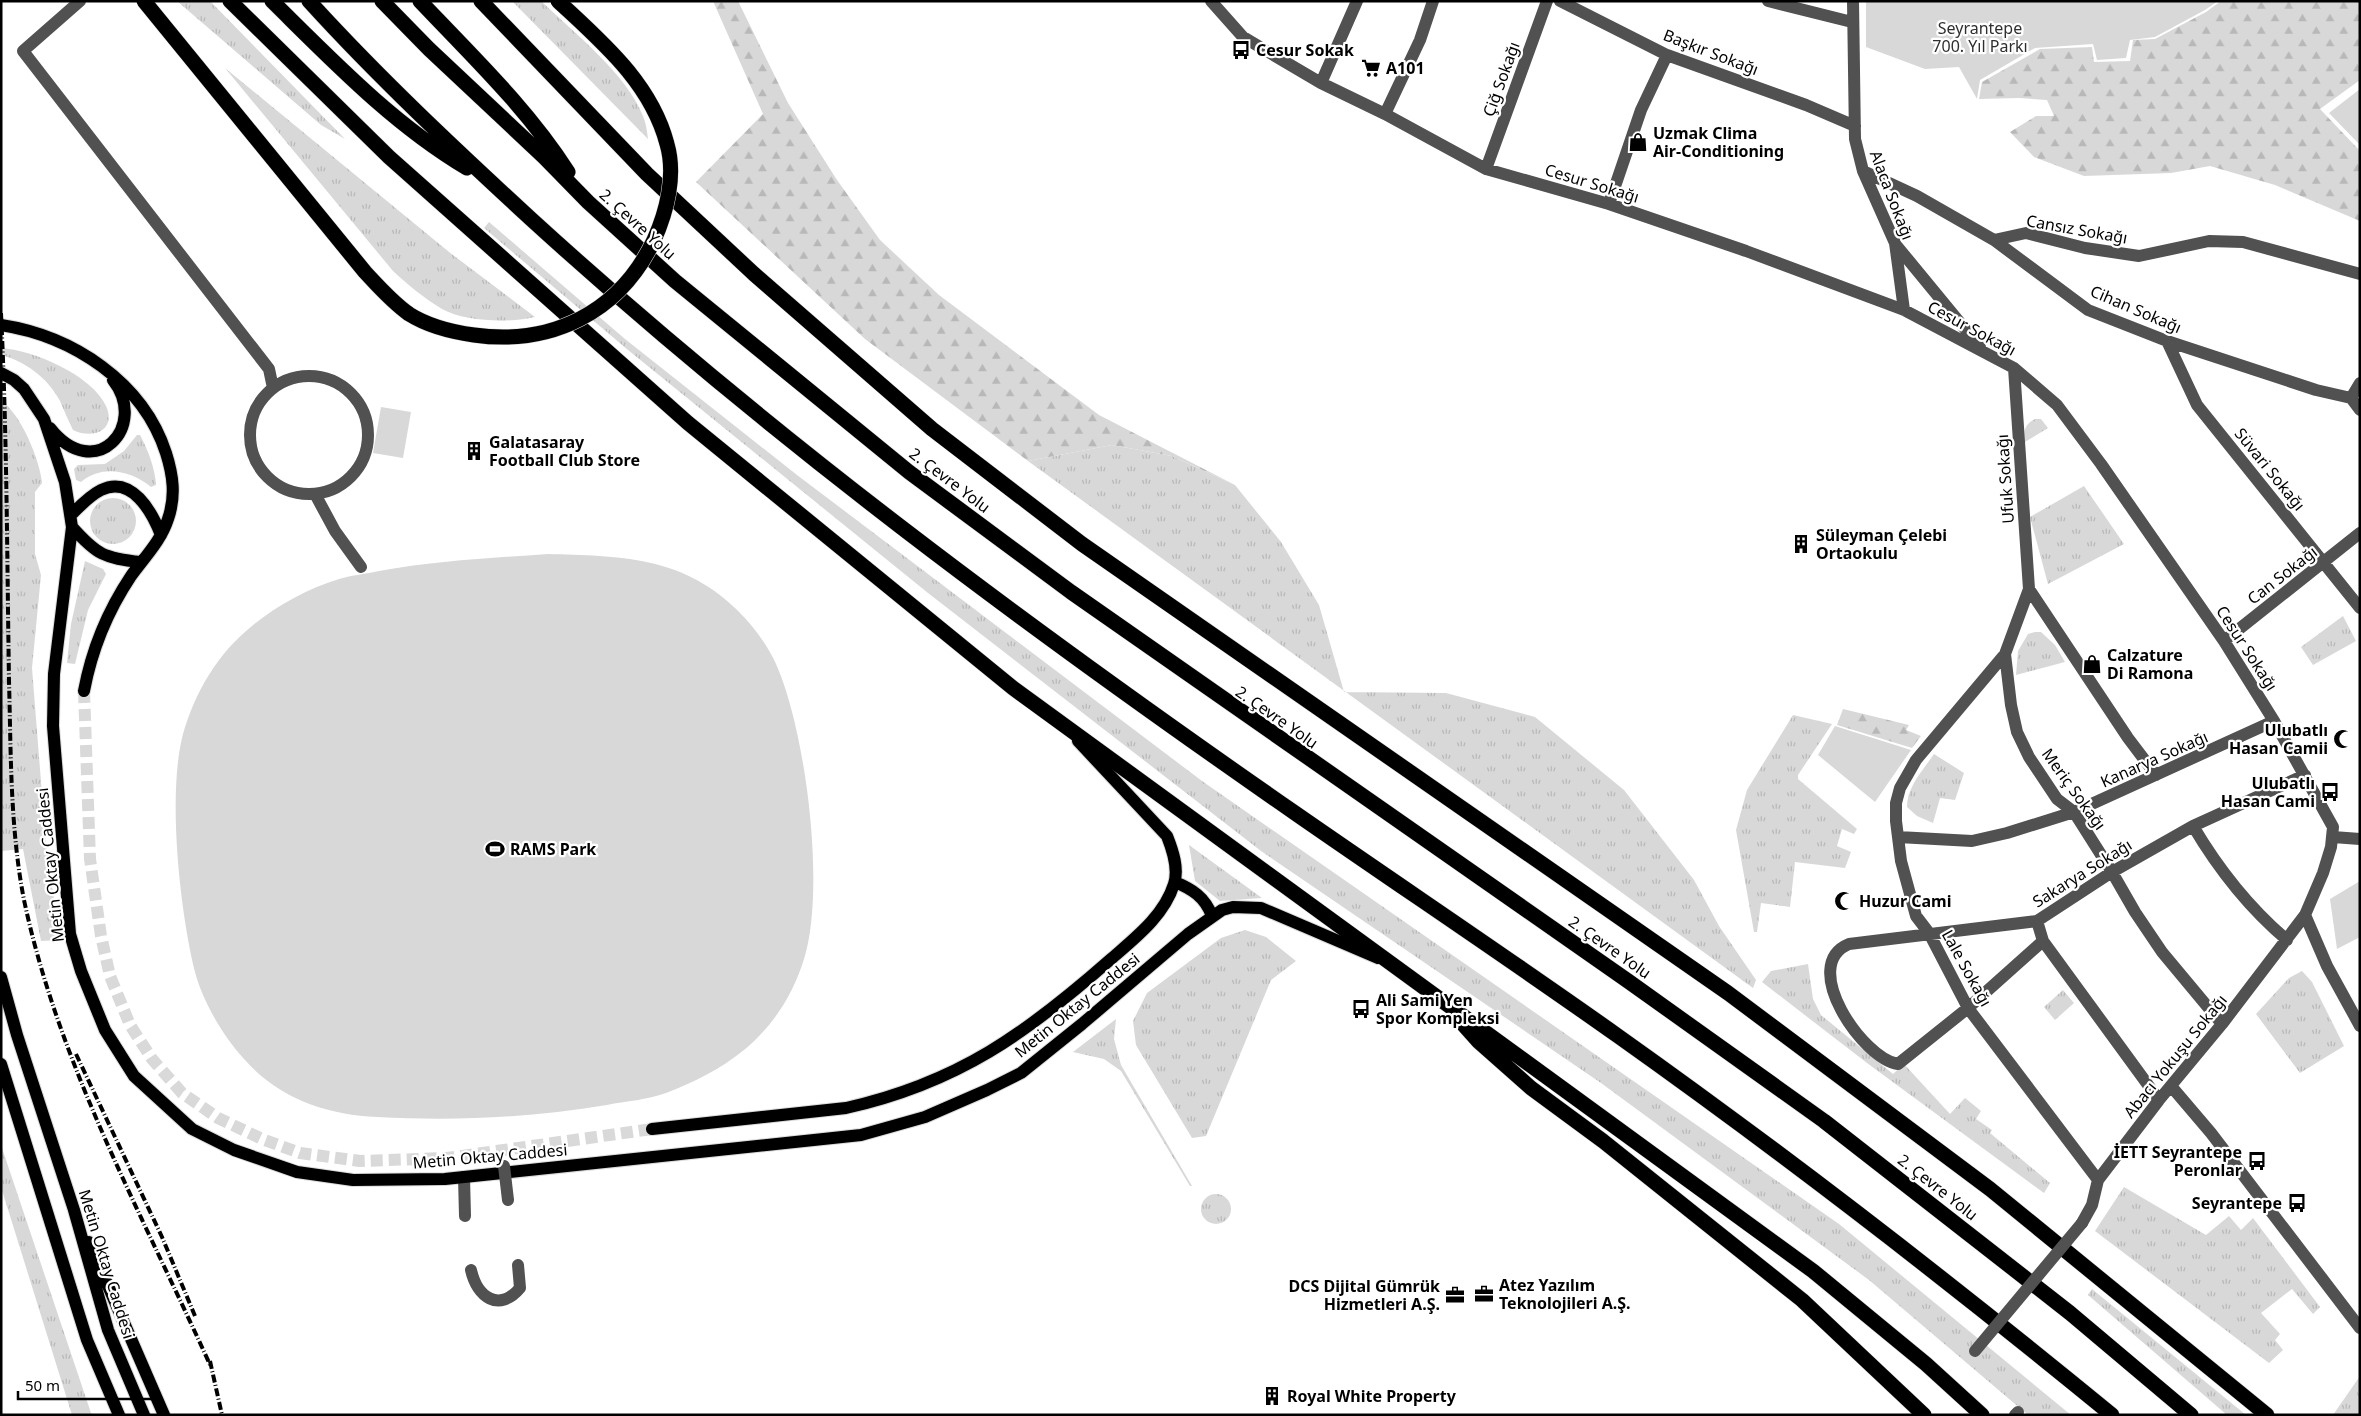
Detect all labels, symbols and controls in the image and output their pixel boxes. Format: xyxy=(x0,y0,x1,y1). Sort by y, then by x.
park label: Seyrantepe 700. Yıl Parkı xyxy=(1932,17,2028,57)
street label: Başkır Sokağı xyxy=(1660,24,1762,80)
street label: Çiğ Sokağı xyxy=(1477,38,1525,120)
bus stop icon: Cesur Sokak xyxy=(1230,39,1252,61)
place label: Cesur Sokak xyxy=(1256,39,1354,61)
supermarket icon: A101 xyxy=(1360,57,1382,79)
place label: A101 xyxy=(1386,57,1425,79)
place label: Uzmak Clima Air-Conditioning xyxy=(1653,122,1784,162)
shop icon: Uzmak Clima Air-Conditioning xyxy=(1627,131,1649,153)
street label: Alaca Sokağı xyxy=(1865,147,1919,243)
street label: Cesur Sokağı xyxy=(1542,158,1642,208)
street label: 2. Çevre Yolu xyxy=(595,184,681,264)
street label: Cansız Sokağı xyxy=(2025,209,2129,249)
street label: Cihan Sokağı xyxy=(2087,280,2185,338)
street label: Cesur Sokağı xyxy=(1924,295,2020,361)
street label: Süvari Sokağı xyxy=(2230,423,2310,515)
place label: Galatasaray Football Club Store xyxy=(489,431,640,471)
street label: Ufuk Sokağı xyxy=(1991,433,2019,525)
building icon: Galatasaray Football Club Store xyxy=(463,440,485,462)
street label: 2. Çevre Yolu xyxy=(905,442,995,518)
place label: Süleyman Çelebi Ortaokulu xyxy=(1816,524,1947,564)
building icon: Süleyman Çelebi Ortaokulu xyxy=(1790,533,1812,555)
street label: Can Sokağı xyxy=(2242,541,2322,609)
street label: Cesur Sokağı xyxy=(2211,601,2283,695)
place label: Calzature Di Ramona xyxy=(2107,644,2193,684)
shop icon: Calzature Di Ramona xyxy=(2081,653,2103,675)
street label: 2. Çevre Yolu xyxy=(1231,680,1323,754)
place label: Ulubatlı Hasan Camii xyxy=(2229,719,2328,759)
street label: Kanarya Sokağı xyxy=(2097,725,2211,793)
mosque icon: Ulubatlı Hasan Camii xyxy=(2332,728,2354,750)
street label: Meriç Sokağı xyxy=(2037,744,2111,834)
place label: Ulubatlı Hasan Cami xyxy=(2221,772,2315,812)
bus stop icon: Ulubatlı Hasan Cami xyxy=(2319,781,2341,803)
street label: Metin Oktay Caddesi xyxy=(31,787,69,943)
street label: Sakarya Sokağı xyxy=(2028,834,2136,912)
sports icon: RAMS Park xyxy=(484,838,506,860)
place label: RAMS Park xyxy=(510,838,596,860)
mosque icon: Huzur Cami xyxy=(1833,890,1855,912)
place label: Huzur Cami xyxy=(1859,890,1951,912)
street label: 2. Çevre Yolu xyxy=(1564,910,1656,984)
street label: Lale Sokağı xyxy=(1937,926,1997,1010)
street label: Metin Oktay Caddesi xyxy=(1010,948,1144,1062)
place label: Ali Sami Yen Spor Kompleksi xyxy=(1376,989,1500,1029)
street label: Abacı Yokuşu Sokağı xyxy=(2118,990,2232,1122)
bus stop icon: Ali Sami Yen Spor Kompleksi xyxy=(1350,998,1372,1020)
street label: Metin Oktay Caddesi xyxy=(412,1138,568,1174)
place label: İETT Seyrantepe Peronlar xyxy=(2114,1141,2242,1181)
street label: 2. Çevre Yolu xyxy=(1893,1149,1983,1225)
bus stop icon: İETT Seyrantepe Peronlar xyxy=(2246,1150,2268,1172)
street label: Metin Oktay Caddesi xyxy=(74,1187,140,1341)
place label: Seyrantepe xyxy=(2192,1192,2282,1214)
bus stop icon: Seyrantepe xyxy=(2286,1192,2308,1214)
place label: Atez Yazılım Teknolojileri A.Ş. xyxy=(1499,1274,1631,1314)
place label: DCS Dijital Gümrük Hizmetleri A.Ş. xyxy=(1288,1275,1440,1315)
office icon: Atez Yazılım Teknolojileri A.Ş. xyxy=(1473,1283,1495,1305)
office icon: DCS Dijital Gümrük Hizmetleri A.Ş. xyxy=(1444,1284,1466,1306)
scale bar xyxy=(18,1368,154,1400)
text: 50 m xyxy=(25,1375,60,1395)
building icon: Royal White Property xyxy=(1261,1385,1283,1407)
place label: Royal White Property xyxy=(1287,1385,1457,1407)

